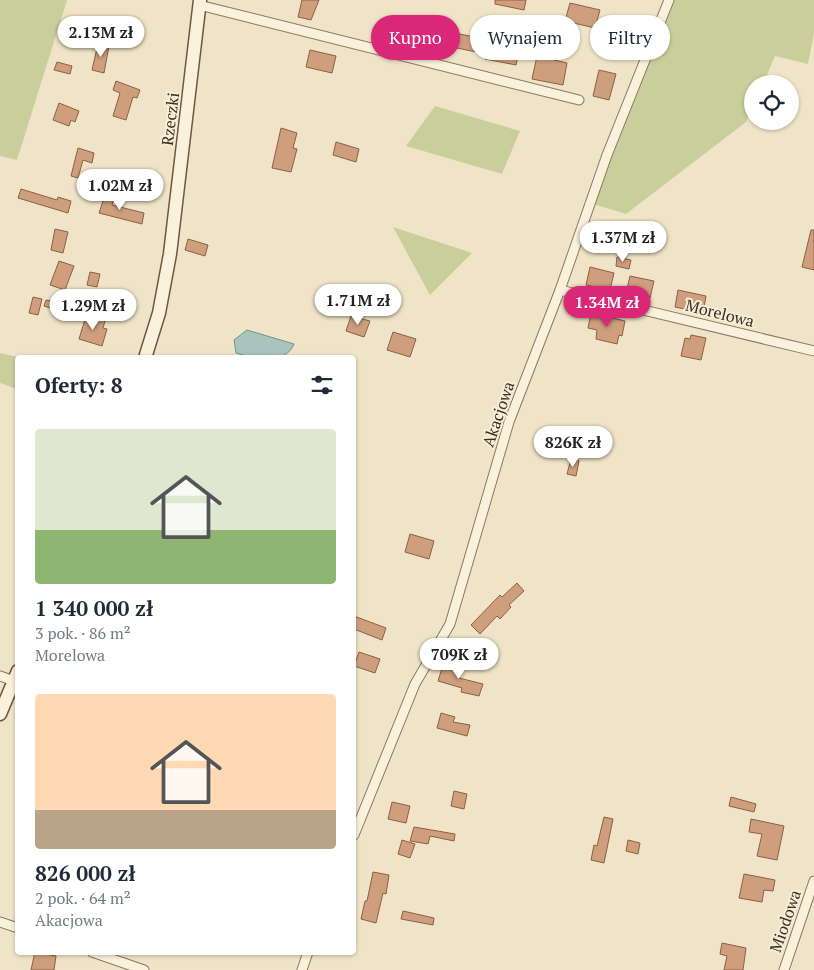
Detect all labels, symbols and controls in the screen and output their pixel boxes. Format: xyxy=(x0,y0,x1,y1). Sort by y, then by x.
pin: 2.13M zł xyxy=(49,15,153,58)
chip: Kupno xyxy=(371,15,460,60)
chip: Wynajem xyxy=(470,15,580,60)
chip: Filtry xyxy=(590,15,670,60)
text: 2.13M zł xyxy=(69,21,133,43)
map controls xyxy=(744,75,799,130)
button: locate xyxy=(744,75,799,130)
street label: Rzeczki xyxy=(156,91,184,147)
pin: 1.02M zł xyxy=(68,168,172,211)
text: 1.02M zł xyxy=(88,174,152,196)
pin: 1.37M zł xyxy=(571,220,675,263)
text: 1.37M zł xyxy=(591,226,655,248)
pin: 1.71M zł xyxy=(306,284,410,326)
pin: 1.34M zł xyxy=(555,286,659,328)
pin: 1.29M zł xyxy=(41,288,145,331)
text: 1.71M zł xyxy=(326,289,390,311)
text: 1.34M zł xyxy=(575,291,639,313)
text: 1.29M zł xyxy=(61,294,125,316)
street label: Morelowa xyxy=(683,294,757,332)
text: Oferty: 8 xyxy=(35,371,123,399)
icon: filters xyxy=(308,371,336,399)
street label: Akacjowa xyxy=(477,378,519,450)
pin: 826K zł xyxy=(527,426,619,468)
text: 826K zł xyxy=(545,431,601,453)
icon: home xyxy=(141,462,231,552)
text: 1 340 000 zł xyxy=(35,594,153,622)
text: 3 pok. · 86 m² xyxy=(35,622,131,644)
pin: 709K zł xyxy=(413,638,505,680)
text: 709K zł xyxy=(431,643,487,665)
text: Morelowa xyxy=(35,644,105,666)
icon: home xyxy=(141,727,231,817)
text: 826 000 zł xyxy=(35,859,136,887)
text: 2 pok. · 64 m² xyxy=(35,887,131,909)
street label: Miodowa xyxy=(764,887,806,955)
text: Akacjowa xyxy=(35,909,103,931)

